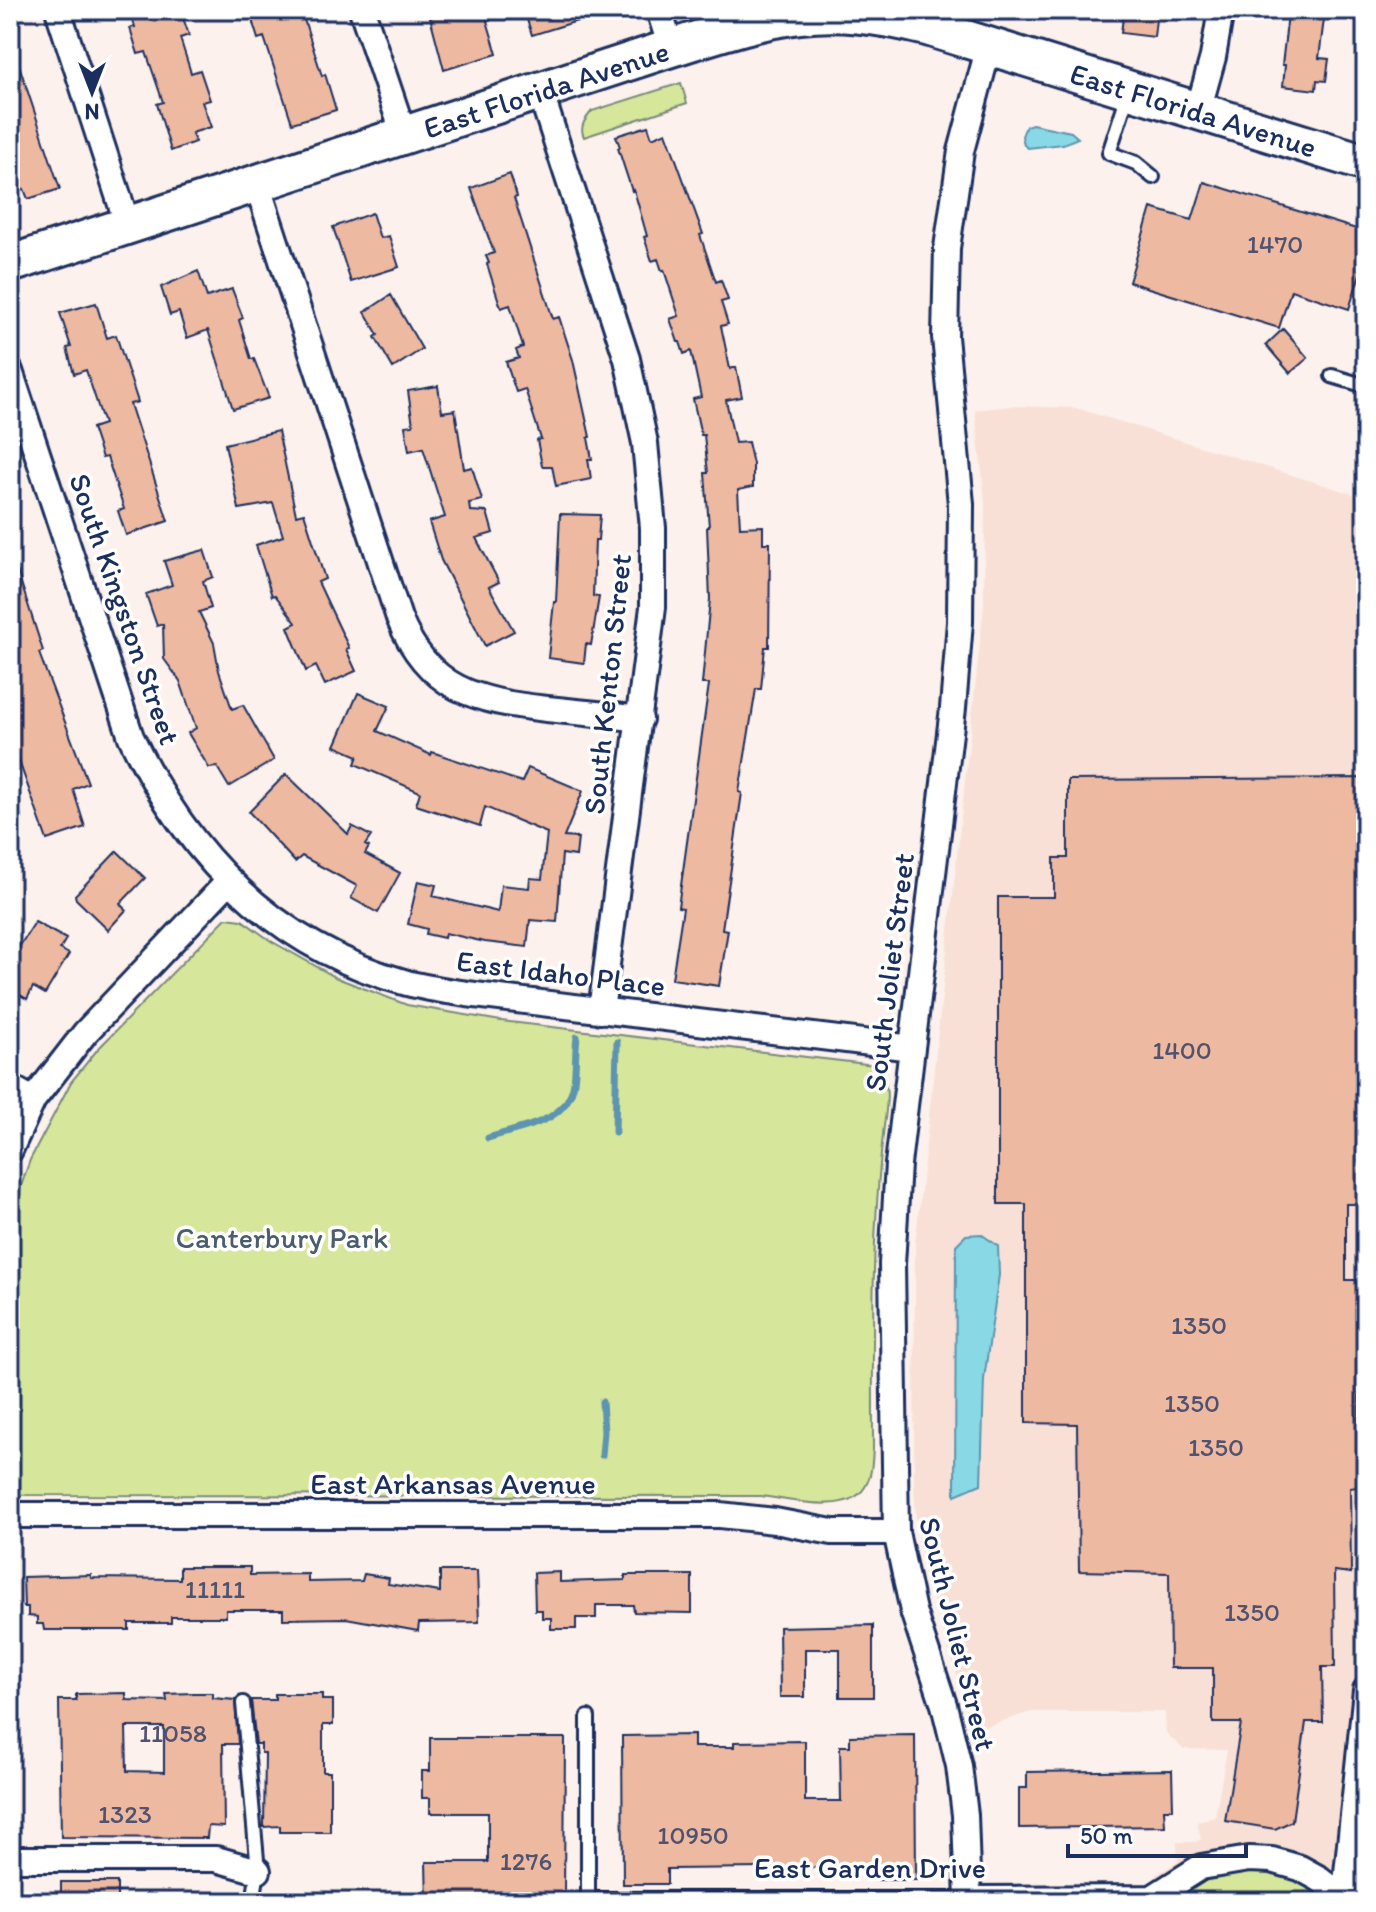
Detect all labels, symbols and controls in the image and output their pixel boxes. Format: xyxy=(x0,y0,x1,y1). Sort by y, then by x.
street label: East Florida Avenue xyxy=(419,31,674,146)
north arrow xyxy=(52,52,132,132)
street label: East Florida Avenue xyxy=(1066,54,1321,165)
text: N xyxy=(85,98,99,125)
house number: 1470 xyxy=(1247,228,1303,260)
street label: South Kingston Street xyxy=(61,469,189,749)
street label: South Kenton Street xyxy=(575,552,639,816)
street label: South Joliet Street xyxy=(856,851,922,1093)
street label: East Idaho Place xyxy=(454,942,668,1004)
house number: 1400 xyxy=(1152,1034,1212,1066)
park label: Canterbury Park xyxy=(176,1219,388,1256)
house number: 1350 xyxy=(1171,1309,1227,1341)
house number: 1350 xyxy=(1164,1387,1220,1419)
house number: 1350 xyxy=(1188,1431,1244,1463)
street label: East Arkansas Avenue xyxy=(310,1465,596,1502)
street label: South Joliet Street xyxy=(911,1513,1005,1755)
house number: 11111 xyxy=(185,1573,245,1605)
house number: 1350 xyxy=(1224,1596,1280,1628)
house number: 11058 xyxy=(139,1717,207,1749)
house number: 1323 xyxy=(98,1798,152,1830)
scale bar xyxy=(1068,1808,1246,1858)
house number: 10950 xyxy=(657,1819,729,1851)
text: 50 m xyxy=(1080,1821,1133,1850)
house number: 1276 xyxy=(500,1845,552,1877)
street label: East Garden Drive xyxy=(754,1849,986,1886)

